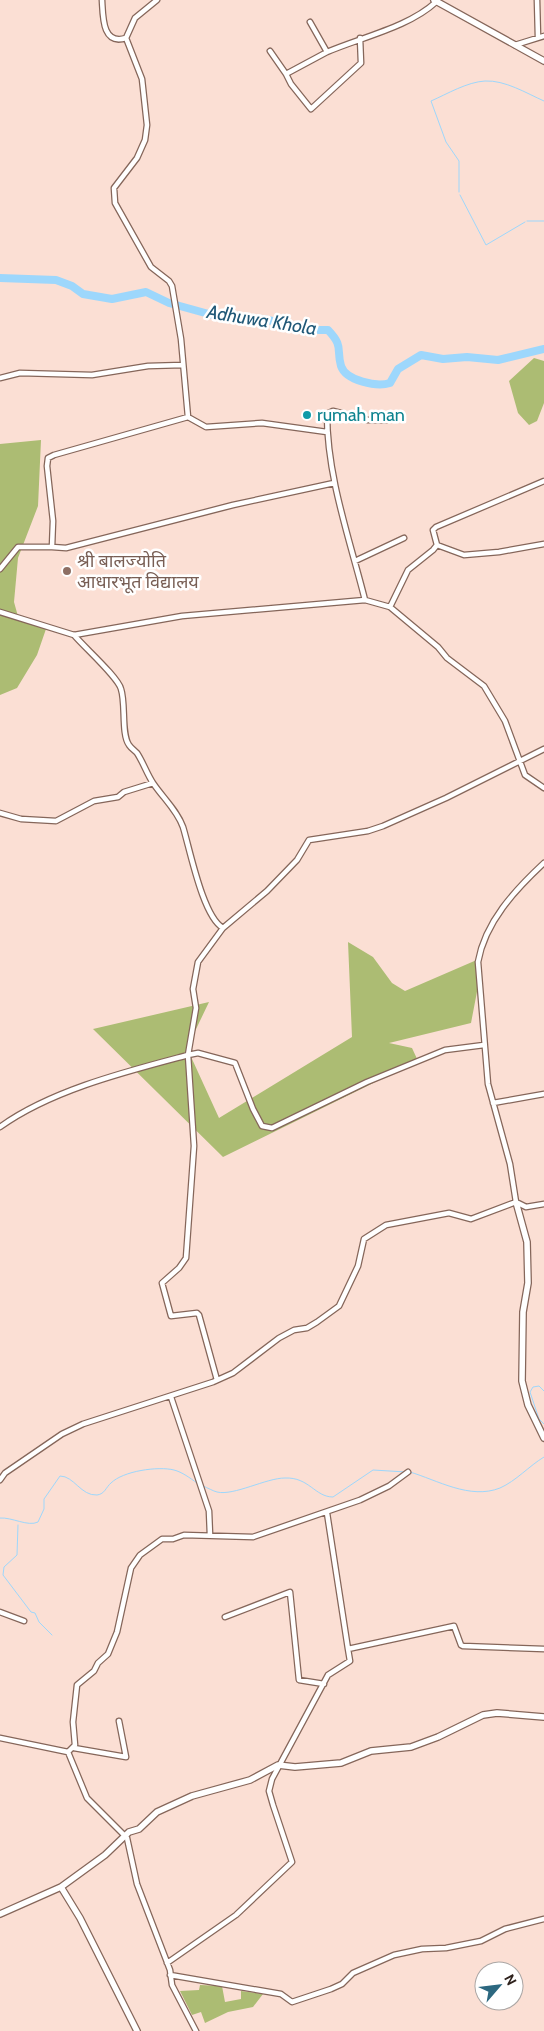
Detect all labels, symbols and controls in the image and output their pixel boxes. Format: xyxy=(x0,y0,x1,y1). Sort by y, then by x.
water label: Adhuwa Khola xyxy=(205,300,318,340)
place label: rumah man xyxy=(317,404,405,426)
marker: rumah man xyxy=(301,409,313,421)
place label: श्री बालज्योति आधारभूत विद्यालय xyxy=(77,550,199,594)
marker: श्री बालज्योति आधारभूत विद्यालय xyxy=(61,565,73,577)
north arrow xyxy=(474,1961,524,2011)
text: N xyxy=(500,1971,521,1988)

